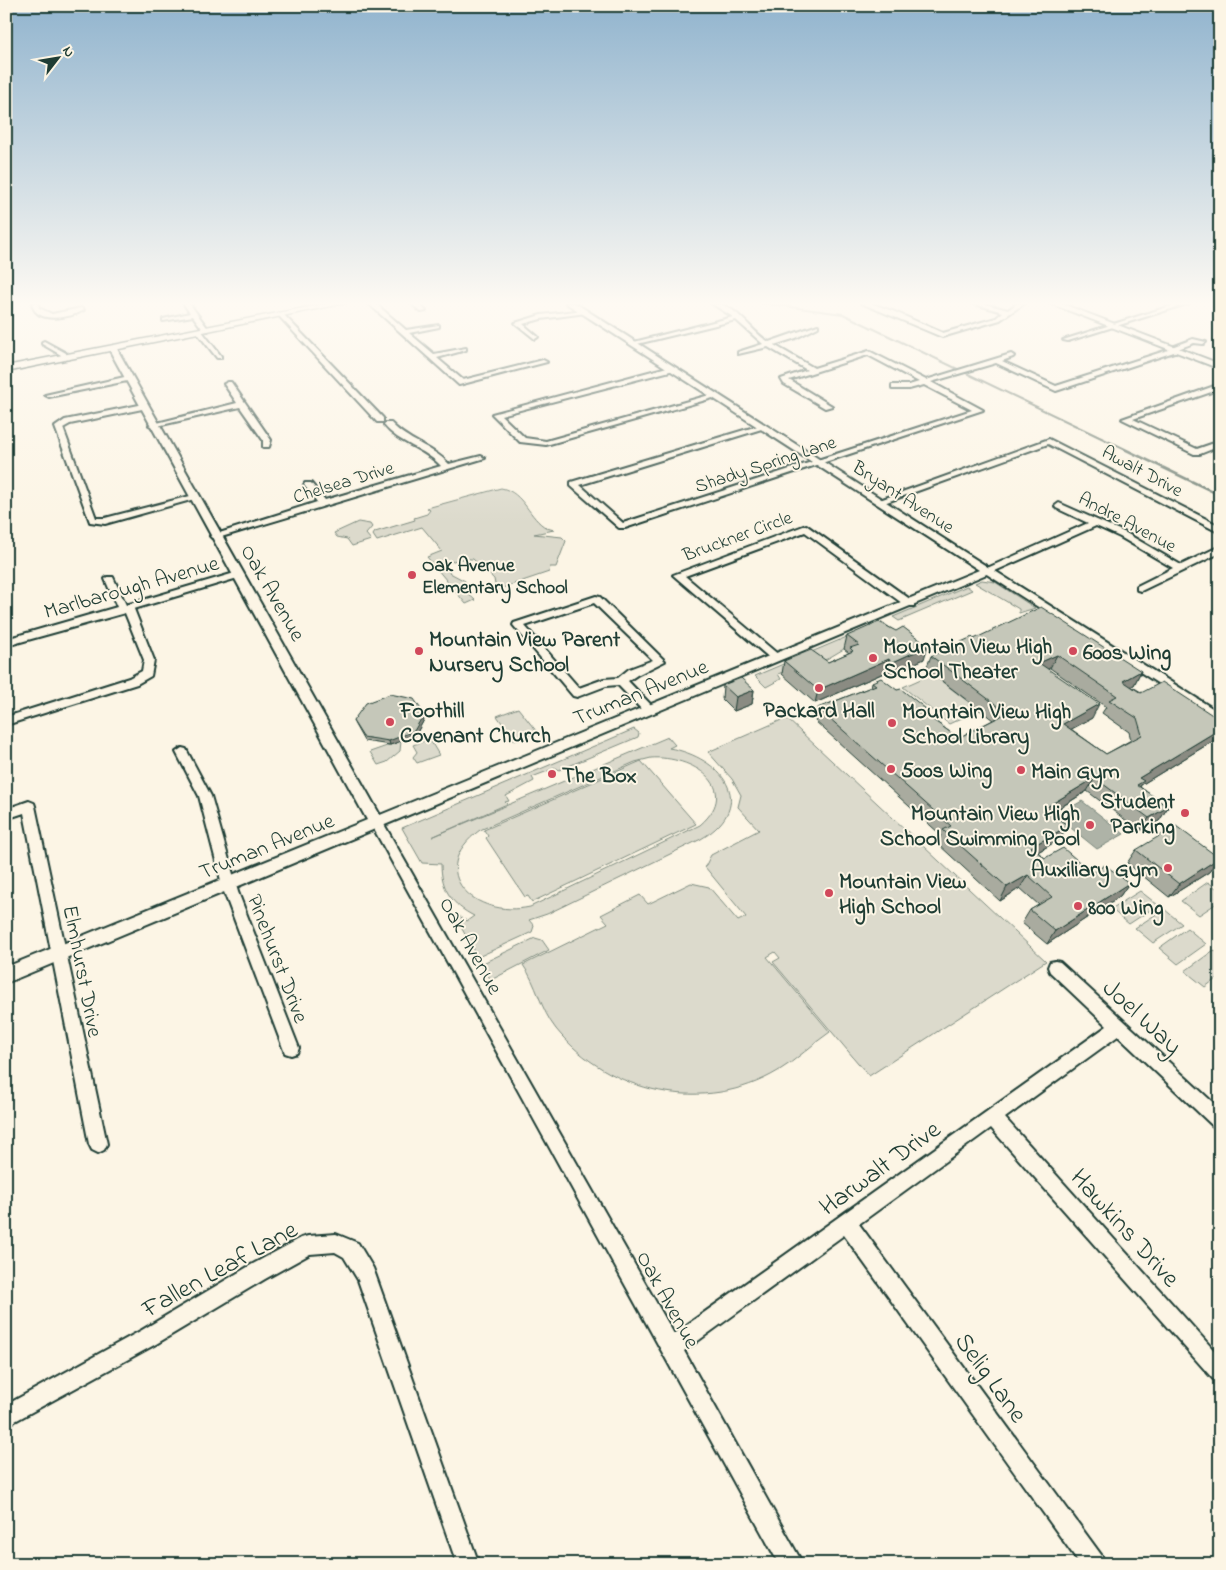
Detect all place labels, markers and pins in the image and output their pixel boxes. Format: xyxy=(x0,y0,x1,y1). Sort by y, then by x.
place label: Oak Avenue Elementary School xyxy=(422,553,568,604)
marker: Oak Avenue Elementary School xyxy=(406,569,418,581)
place label: Mountain View Parent Nursery School xyxy=(429,625,621,683)
place label: Mountain View High School Theater xyxy=(883,632,1052,689)
place label: 600s Wing xyxy=(1083,638,1171,671)
marker: Mountain View Parent Nursery School xyxy=(413,645,425,657)
marker: 600s Wing xyxy=(1067,645,1079,657)
marker: Mountain View High School Theater xyxy=(867,652,879,664)
marker: Packard Hall xyxy=(813,682,825,694)
place label: Foothill Covenant Church xyxy=(399,696,551,753)
place label: Packard Hall xyxy=(763,696,875,728)
place label: Mountain View High School Library xyxy=(902,697,1071,755)
marker: Foothill Covenant Church xyxy=(384,716,396,728)
marker: Mountain View High School Library xyxy=(886,717,898,729)
place label: 500s Wing xyxy=(901,756,992,789)
place label: Main Gym xyxy=(1031,757,1120,790)
place label: The Box xyxy=(562,761,637,793)
marker: 500s Wing xyxy=(885,763,897,775)
marker: Main Gym xyxy=(1015,764,1027,776)
marker: The Box xyxy=(546,768,558,780)
place label: Student Parking xyxy=(1101,787,1176,845)
place label: Mountain View High School Swimming Pool xyxy=(880,799,1080,857)
marker: Student Parking xyxy=(1179,807,1191,819)
marker: Mountain View High School Swimming Pool xyxy=(1084,819,1096,831)
place label: Auxiliary Gym xyxy=(1031,855,1158,888)
marker: Auxiliary Gym xyxy=(1162,862,1174,874)
place label: Mountain View High School xyxy=(839,867,966,925)
marker: Mountain View High School xyxy=(823,887,835,899)
place label: 800 Wing xyxy=(1087,893,1164,926)
marker: 800 Wing xyxy=(1072,900,1084,912)

